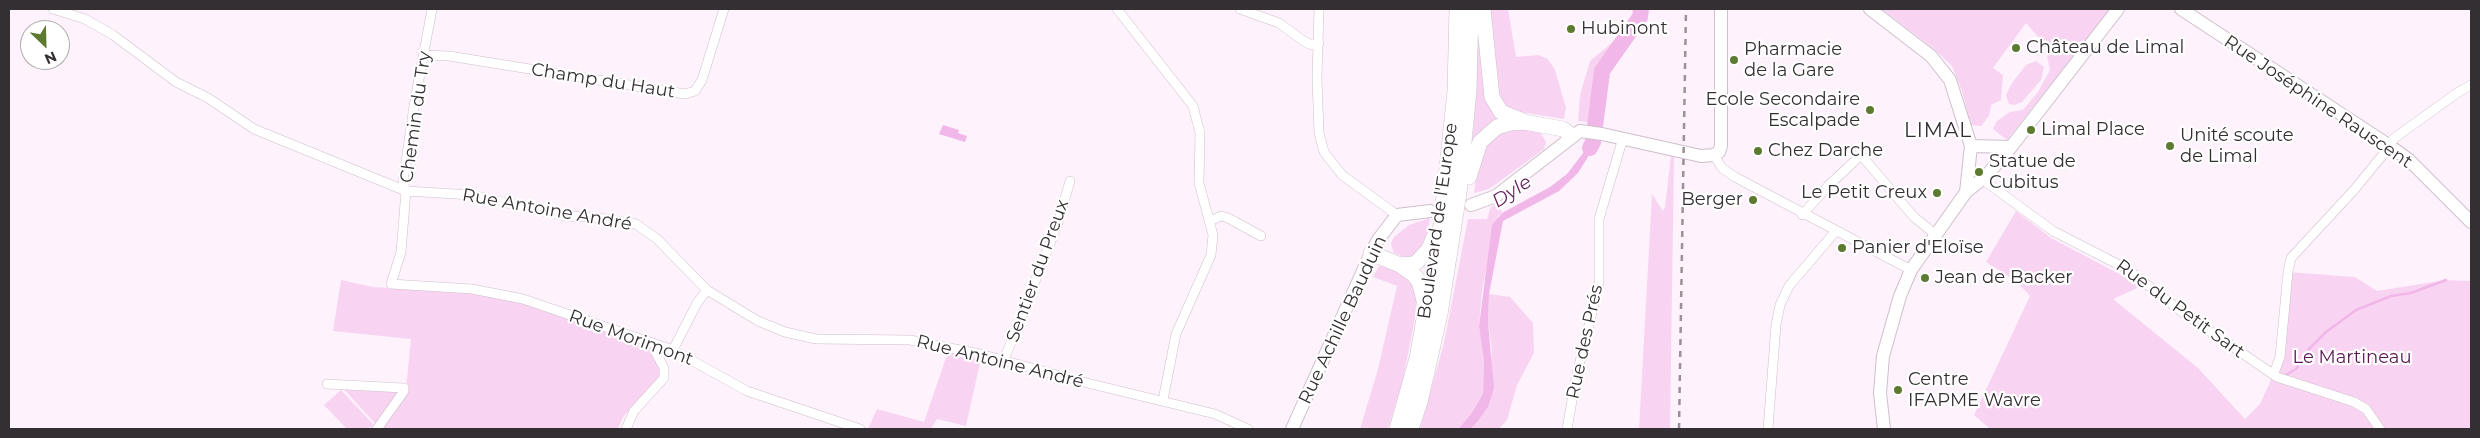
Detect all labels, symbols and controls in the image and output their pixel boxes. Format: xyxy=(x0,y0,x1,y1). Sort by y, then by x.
place label: Hubinont xyxy=(1581,18,1668,40)
north arrow xyxy=(20,20,70,70)
marker: Hubinont xyxy=(1565,23,1577,35)
street label: Rue Joséphine Rauscent xyxy=(2220,31,2416,173)
place label: Château de Limal xyxy=(2026,37,2184,59)
place label: Pharmacie de la Gare xyxy=(1744,39,1842,82)
marker: Château de Limal xyxy=(2010,42,2022,54)
text: N xyxy=(42,47,60,68)
street label: Chemin du Try xyxy=(396,50,436,184)
marker: Pharmacie de la Gare xyxy=(1728,54,1740,66)
street label: Champ du Haut xyxy=(530,59,676,103)
place label: Ecole Secondaire Escalpade xyxy=(1706,89,1860,132)
marker: Ecole Secondaire Escalpade xyxy=(1864,104,1876,116)
district label: LIMAL xyxy=(1903,119,1973,143)
place label: Limal Place xyxy=(2041,119,2145,141)
street label: Boulevard de l'Europe xyxy=(1414,121,1462,321)
marker: Limal Place xyxy=(2025,124,2037,136)
place label: Unité scoute de Limal xyxy=(2180,125,2294,168)
place label: Chez Darche xyxy=(1768,140,1883,162)
marker: Unité scoute de Limal xyxy=(2164,140,2176,152)
marker: Chez Darche xyxy=(1752,145,1764,157)
place label: Statue de Cubitus xyxy=(1989,151,2076,193)
marker: Statue de Cubitus xyxy=(1973,166,1985,178)
water label: Dyle xyxy=(1488,171,1536,213)
place label: Le Petit Creux xyxy=(1801,182,1927,204)
street label: Rue Antoine André xyxy=(461,184,633,236)
marker: Le Petit Creux xyxy=(1931,187,1943,199)
place label: Berger xyxy=(1681,189,1743,211)
marker: Berger xyxy=(1747,194,1759,206)
street label: Sentier du Preux xyxy=(1002,197,1074,345)
street label: Rue Achille Bauduin xyxy=(1294,232,1392,408)
place label: Panier d'Eloïse xyxy=(1852,237,1984,259)
marker: Panier d'Eloïse xyxy=(1836,242,1848,254)
street label: Rue du Petit Sart xyxy=(2111,255,2249,363)
place label: Jean de Backer xyxy=(1935,267,2073,289)
marker: Jean de Backer xyxy=(1919,272,1931,284)
street label: Rue des Prés xyxy=(1562,283,1608,401)
street label: Rue Morimont xyxy=(566,305,696,371)
street label: Rue Antoine André xyxy=(914,331,1086,393)
park label: Le Martineau xyxy=(2293,347,2411,369)
place label: Centre IFAPME Wavre xyxy=(1908,369,2041,412)
marker: Centre IFAPME Wavre xyxy=(1892,384,1904,396)

